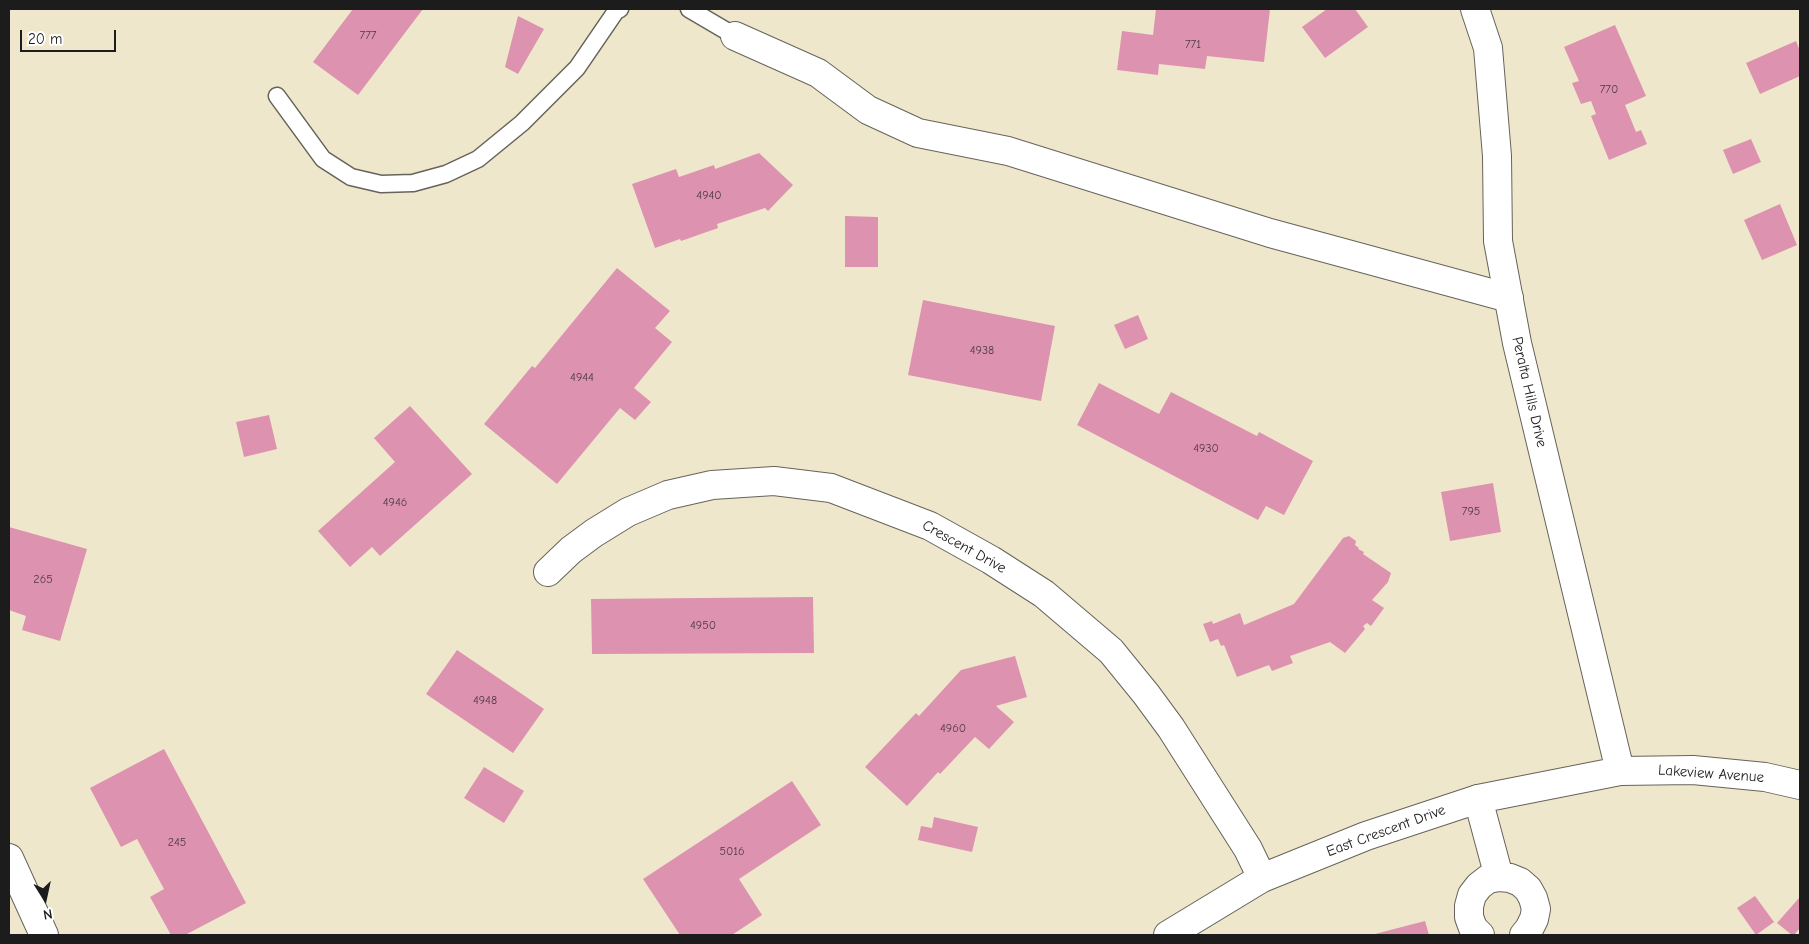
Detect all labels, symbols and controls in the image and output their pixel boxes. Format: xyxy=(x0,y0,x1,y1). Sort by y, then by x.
scale bar xyxy=(22,20,119,52)
house number: 777 xyxy=(359,29,377,43)
text: 20 m xyxy=(28,30,62,48)
house number: 771 xyxy=(1185,38,1201,52)
house number: 770 xyxy=(1600,83,1618,97)
house number: 4940 xyxy=(696,189,722,203)
street label: Peralta Hills Drive xyxy=(1508,335,1550,449)
house number: 4938 xyxy=(970,344,994,358)
house number: 4944 xyxy=(570,371,594,385)
house number: 4930 xyxy=(1193,442,1219,456)
house number: 4946 xyxy=(383,496,407,510)
house number: 795 xyxy=(1462,505,1480,519)
street label: Crescent Drive xyxy=(919,517,1009,577)
house number: 265 xyxy=(33,573,53,587)
house number: 4950 xyxy=(690,619,716,633)
house number: 4948 xyxy=(473,694,497,708)
house number: 4960 xyxy=(940,722,966,736)
street label: Lakeview Avenue xyxy=(1657,761,1765,787)
street label: East Crescent Drive xyxy=(1324,801,1448,861)
house number: 245 xyxy=(168,836,186,850)
house number: 5016 xyxy=(719,845,745,859)
north arrow xyxy=(20,874,70,924)
text: N xyxy=(42,905,54,923)

